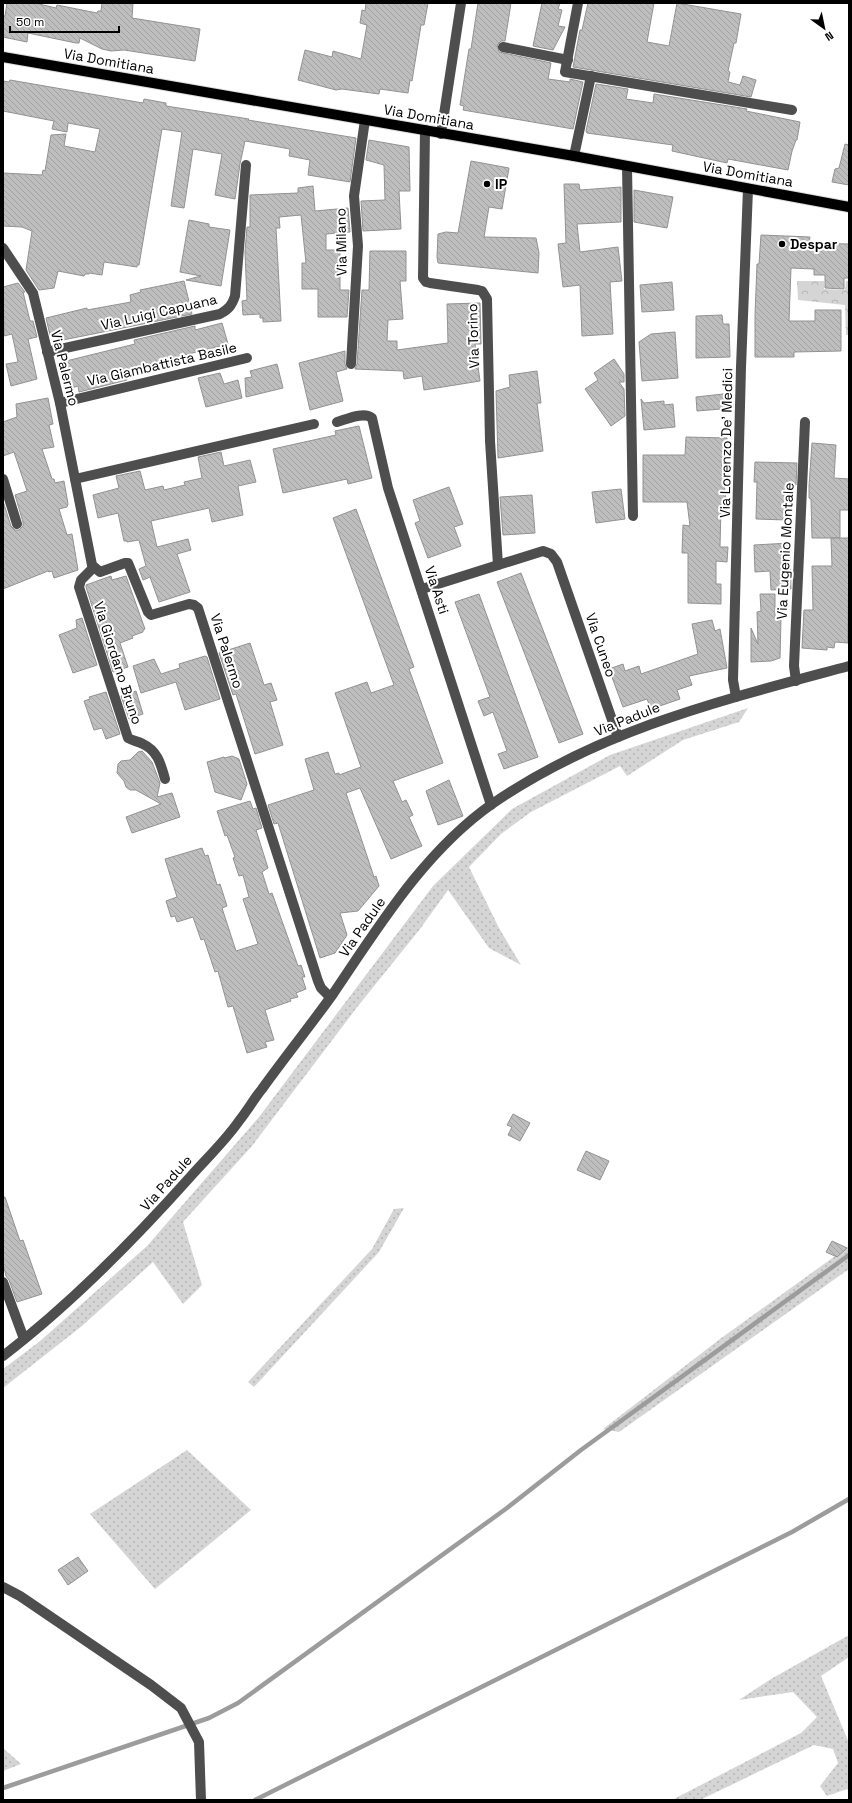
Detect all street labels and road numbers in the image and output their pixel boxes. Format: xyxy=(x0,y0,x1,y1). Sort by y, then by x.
street label: Via Domitiana xyxy=(62,44,156,78)
street label: Via Domitiana xyxy=(382,100,476,134)
street label: Via Domitiana xyxy=(701,157,795,191)
street label: Via Milano xyxy=(331,208,351,276)
street label: Via Luigi Capuana xyxy=(99,290,219,334)
street label: Via Torino xyxy=(463,303,483,369)
street label: Via Palermo xyxy=(47,328,83,408)
street label: Via Giambattista Basile xyxy=(85,338,239,390)
street label: Via Lorenzo De' Medici xyxy=(716,368,736,518)
street label: Via Eugenio Montale xyxy=(772,482,798,620)
street label: Via Asti xyxy=(421,564,453,616)
street label: Via Giordano Bruno xyxy=(90,599,146,727)
street label: Via Cuneo xyxy=(582,610,620,680)
street label: Via Palermo xyxy=(206,611,248,691)
street label: Via Padule xyxy=(592,698,662,740)
street label: Via Padule xyxy=(335,894,389,960)
street label: Via Padule xyxy=(136,1151,196,1215)

